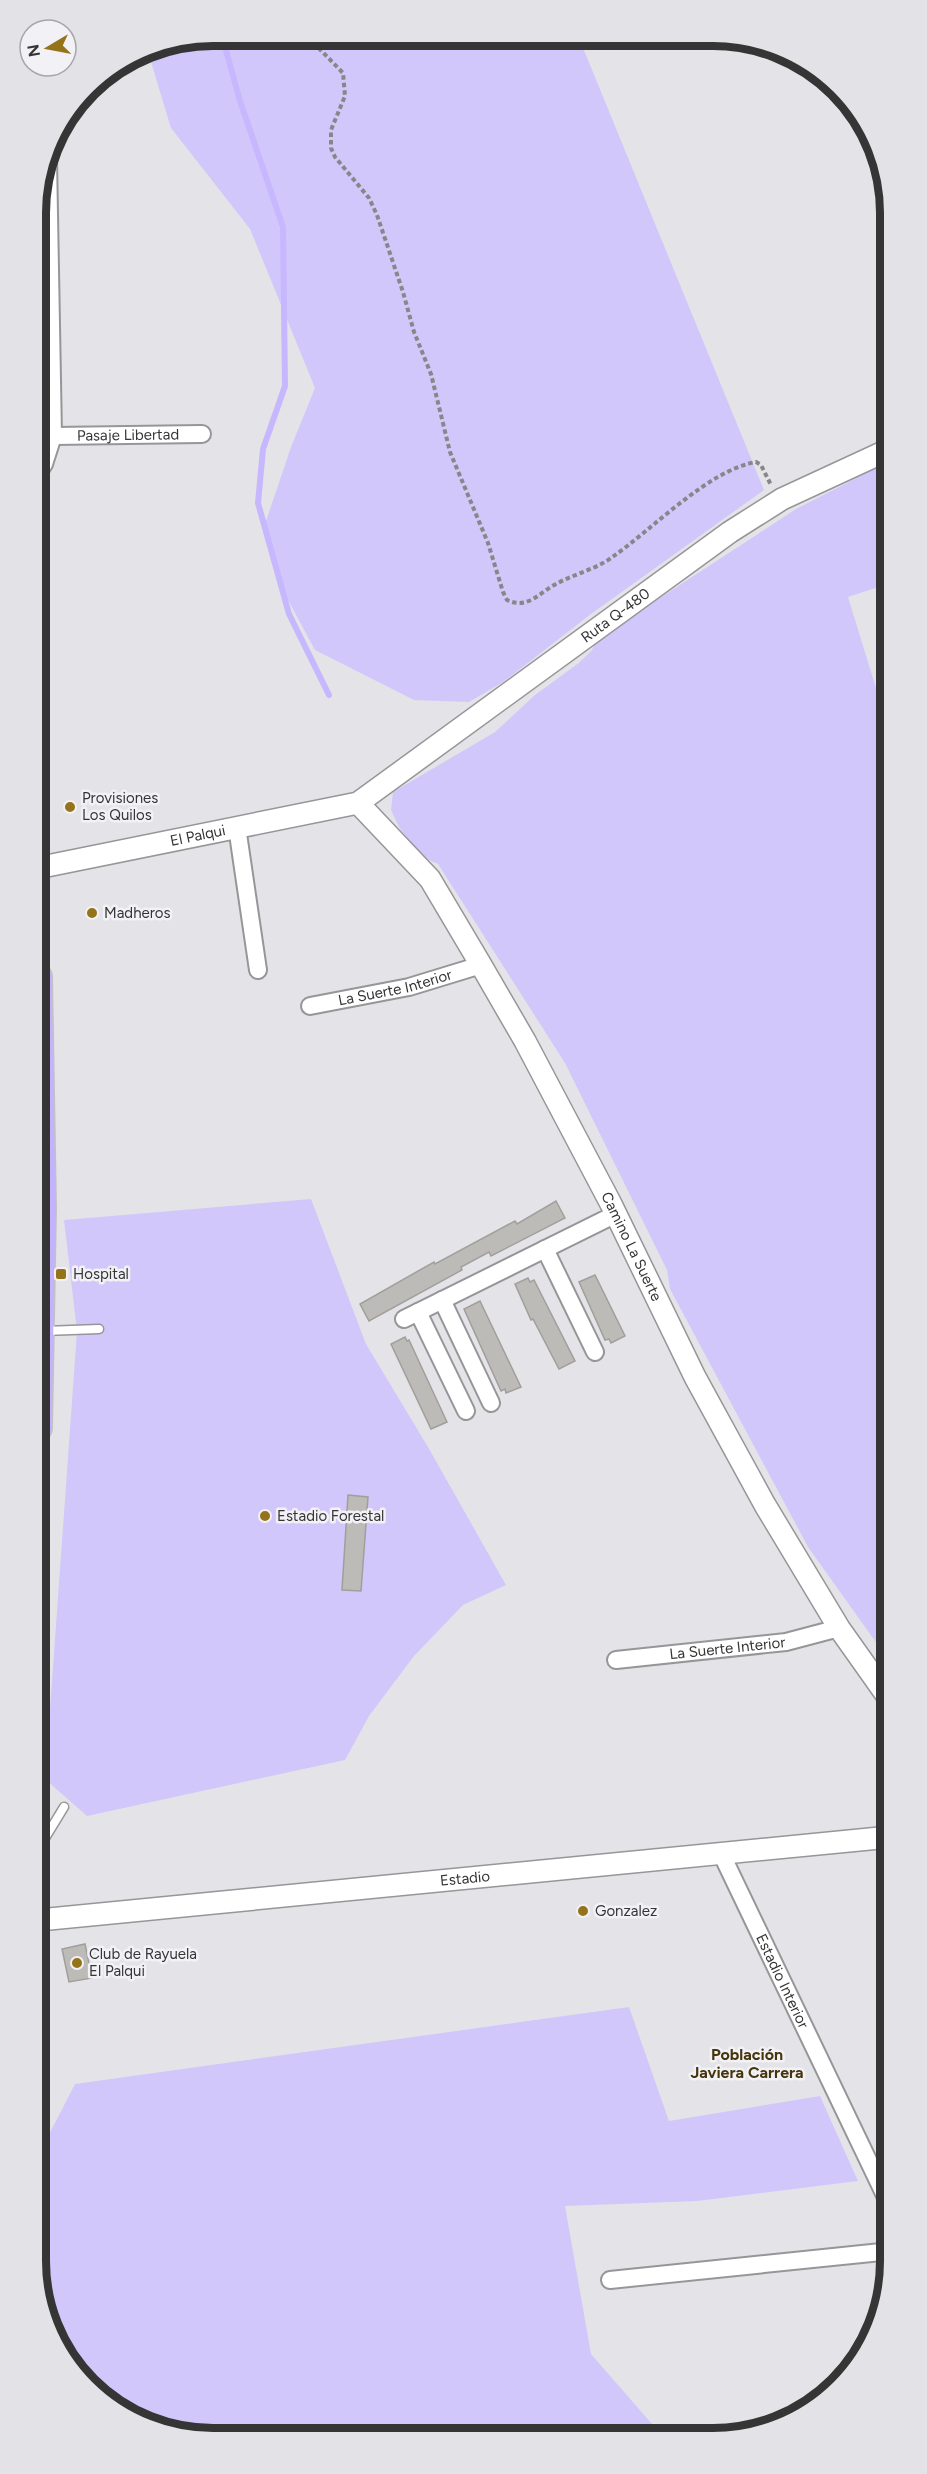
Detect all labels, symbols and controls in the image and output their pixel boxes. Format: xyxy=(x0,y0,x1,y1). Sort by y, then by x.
north arrow xyxy=(18,18,78,78)
text: N xyxy=(23,43,44,58)
street label: Pasaje Libertad xyxy=(77,425,179,445)
street label: Ruta Q-480 xyxy=(577,584,653,647)
place label: Provisiones Los Quilos xyxy=(82,789,158,824)
marker: Provisiones Los Quilos xyxy=(63,800,77,814)
street label: El Palqui xyxy=(169,821,227,850)
place label: Madheros xyxy=(104,904,170,922)
marker: Madheros xyxy=(85,906,99,920)
street label: La Suerte Interior xyxy=(337,965,454,1009)
street label: Camino La Suerte xyxy=(597,1189,666,1304)
place label: Hospital xyxy=(73,1265,129,1283)
marker: Hospital xyxy=(54,1267,68,1281)
place label: Estadio Forestal xyxy=(277,1507,384,1525)
marker: Estadio Forestal xyxy=(258,1509,272,1523)
street label: La Suerte Interior xyxy=(669,1633,786,1663)
street label: Estadio xyxy=(439,1867,491,1890)
place label: Gonzalez xyxy=(595,1902,657,1920)
marker: Gonzalez xyxy=(576,1904,590,1918)
street label: Estadio Interior xyxy=(752,1931,813,2031)
place label: Club de Rayuela El Palqui xyxy=(89,1945,197,1980)
marker: Club de Rayuela El Palqui xyxy=(70,1956,84,1970)
district label: Población Javiera Carrera xyxy=(690,2045,804,2082)

